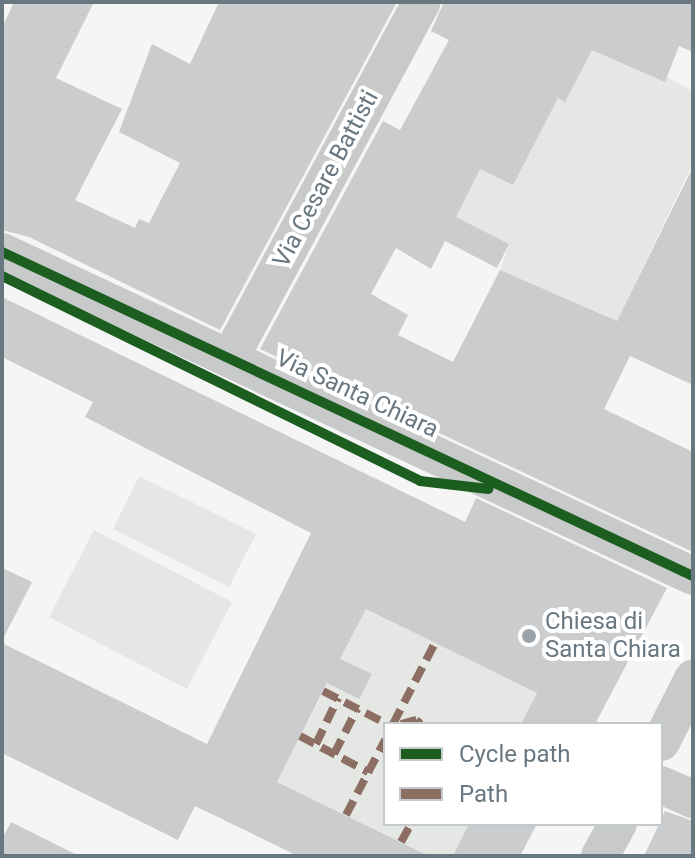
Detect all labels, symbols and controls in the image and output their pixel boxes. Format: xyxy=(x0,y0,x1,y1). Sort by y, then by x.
street label: Via Cesare Battisti xyxy=(267,86,385,272)
street label: Via Santa Chiara xyxy=(271,344,443,444)
place label: Chiesa di Santa Chiara xyxy=(545,608,681,664)
marker: Chiesa di Santa Chiara xyxy=(520,627,538,645)
legend xyxy=(383,722,663,826)
text: Cycle path xyxy=(459,740,571,768)
text: Path xyxy=(459,780,508,808)

